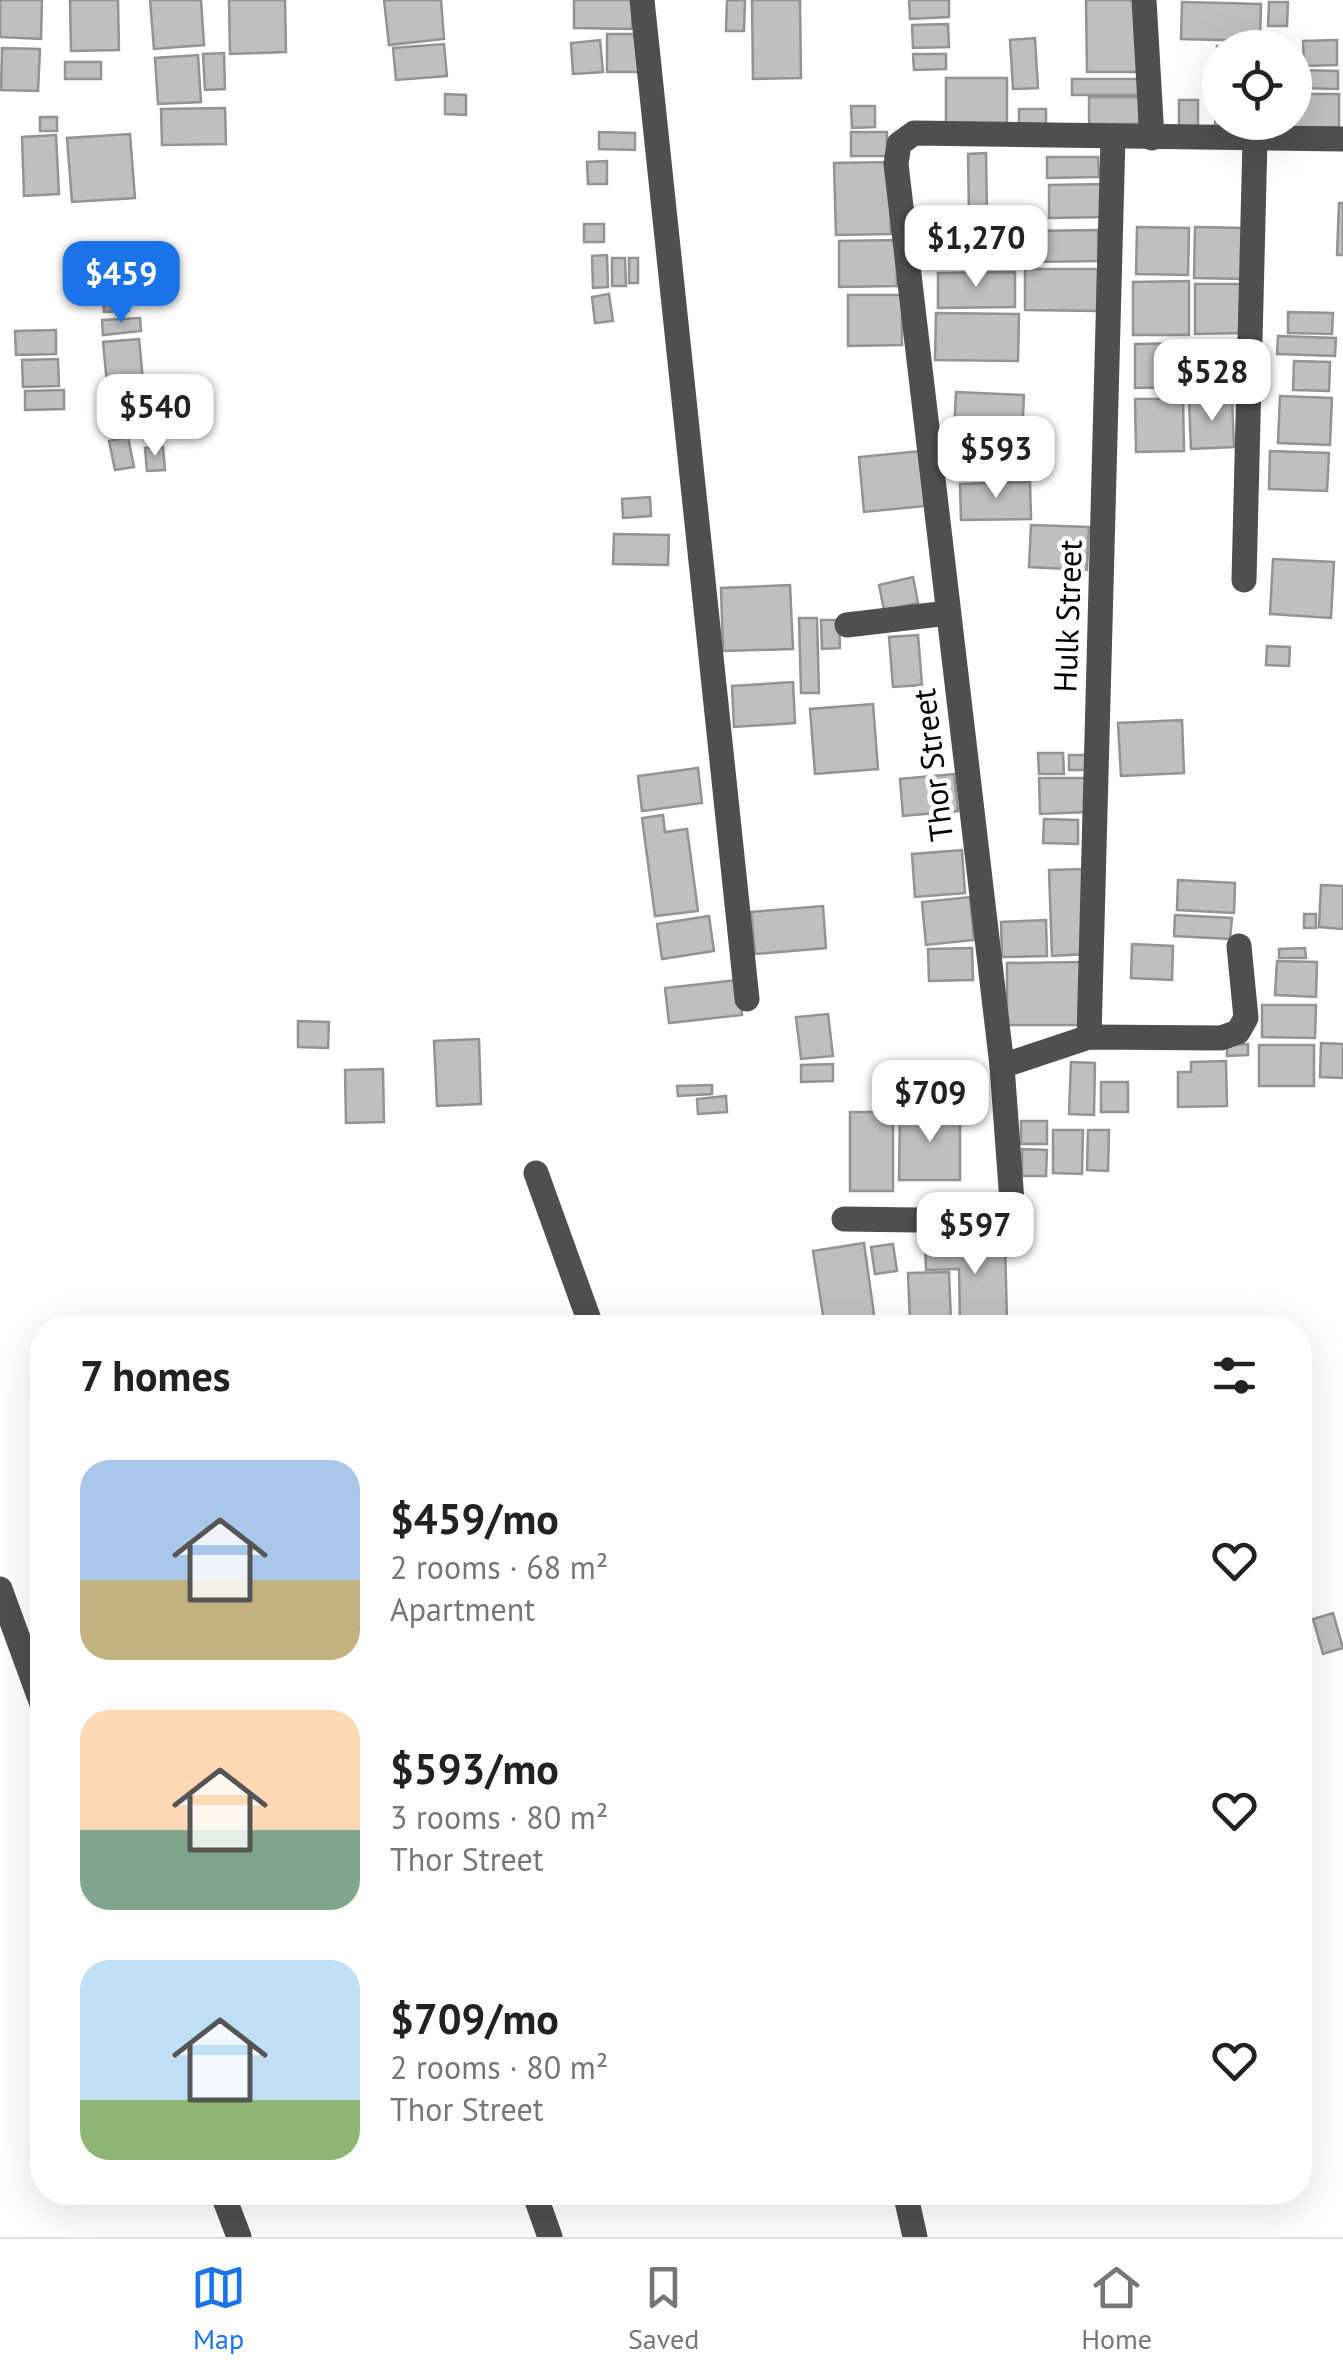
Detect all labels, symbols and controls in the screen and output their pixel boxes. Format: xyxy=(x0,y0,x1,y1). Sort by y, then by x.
map controls xyxy=(1202,30,1312,140)
button: locate xyxy=(1202,30,1312,140)
pin: $1,270 xyxy=(895,205,1057,290)
text: $1,270 xyxy=(927,216,1025,258)
pin: $459 xyxy=(62,241,180,326)
text: $459 xyxy=(85,252,157,294)
pin: $528 xyxy=(1153,339,1271,424)
text: $528 xyxy=(1176,350,1248,392)
pin: $540 xyxy=(96,374,214,459)
text: $540 xyxy=(119,385,191,427)
pin: $593 xyxy=(937,416,1055,501)
text: $593 xyxy=(960,427,1032,469)
street label: Hulk Street xyxy=(1043,539,1091,693)
street label: Thor Street xyxy=(902,686,962,844)
pin: $709 xyxy=(871,1060,989,1145)
text: $709 xyxy=(894,1071,966,1113)
pin: $597 xyxy=(916,1192,1034,1277)
text: $597 xyxy=(939,1203,1011,1245)
text: 7 homes xyxy=(80,1348,231,1403)
icon: filters xyxy=(1207,1348,1262,1403)
text: $459/mo xyxy=(390,1491,559,1546)
icon: home xyxy=(160,1500,280,1620)
icon: heart xyxy=(1207,1533,1262,1588)
text: 2 rooms · 68 m² xyxy=(390,1546,608,1588)
text: Apartment xyxy=(390,1588,535,1630)
text: $593/mo xyxy=(390,1741,559,1796)
icon: home xyxy=(160,1750,280,1870)
icon: heart xyxy=(1207,1783,1262,1838)
text: 3 rooms · 80 m² xyxy=(390,1796,608,1838)
text: Thor Street xyxy=(390,1838,544,1880)
text: $709/mo xyxy=(390,1991,559,2046)
icon: home xyxy=(160,2000,280,2120)
icon: heart xyxy=(1207,2033,1262,2088)
text: 2 rooms · 80 m² xyxy=(390,2046,608,2088)
text: Thor Street xyxy=(390,2088,544,2130)
tab: Map xyxy=(191,2260,246,2357)
tab: Saved xyxy=(628,2260,699,2357)
tab: Home xyxy=(1081,2260,1152,2357)

